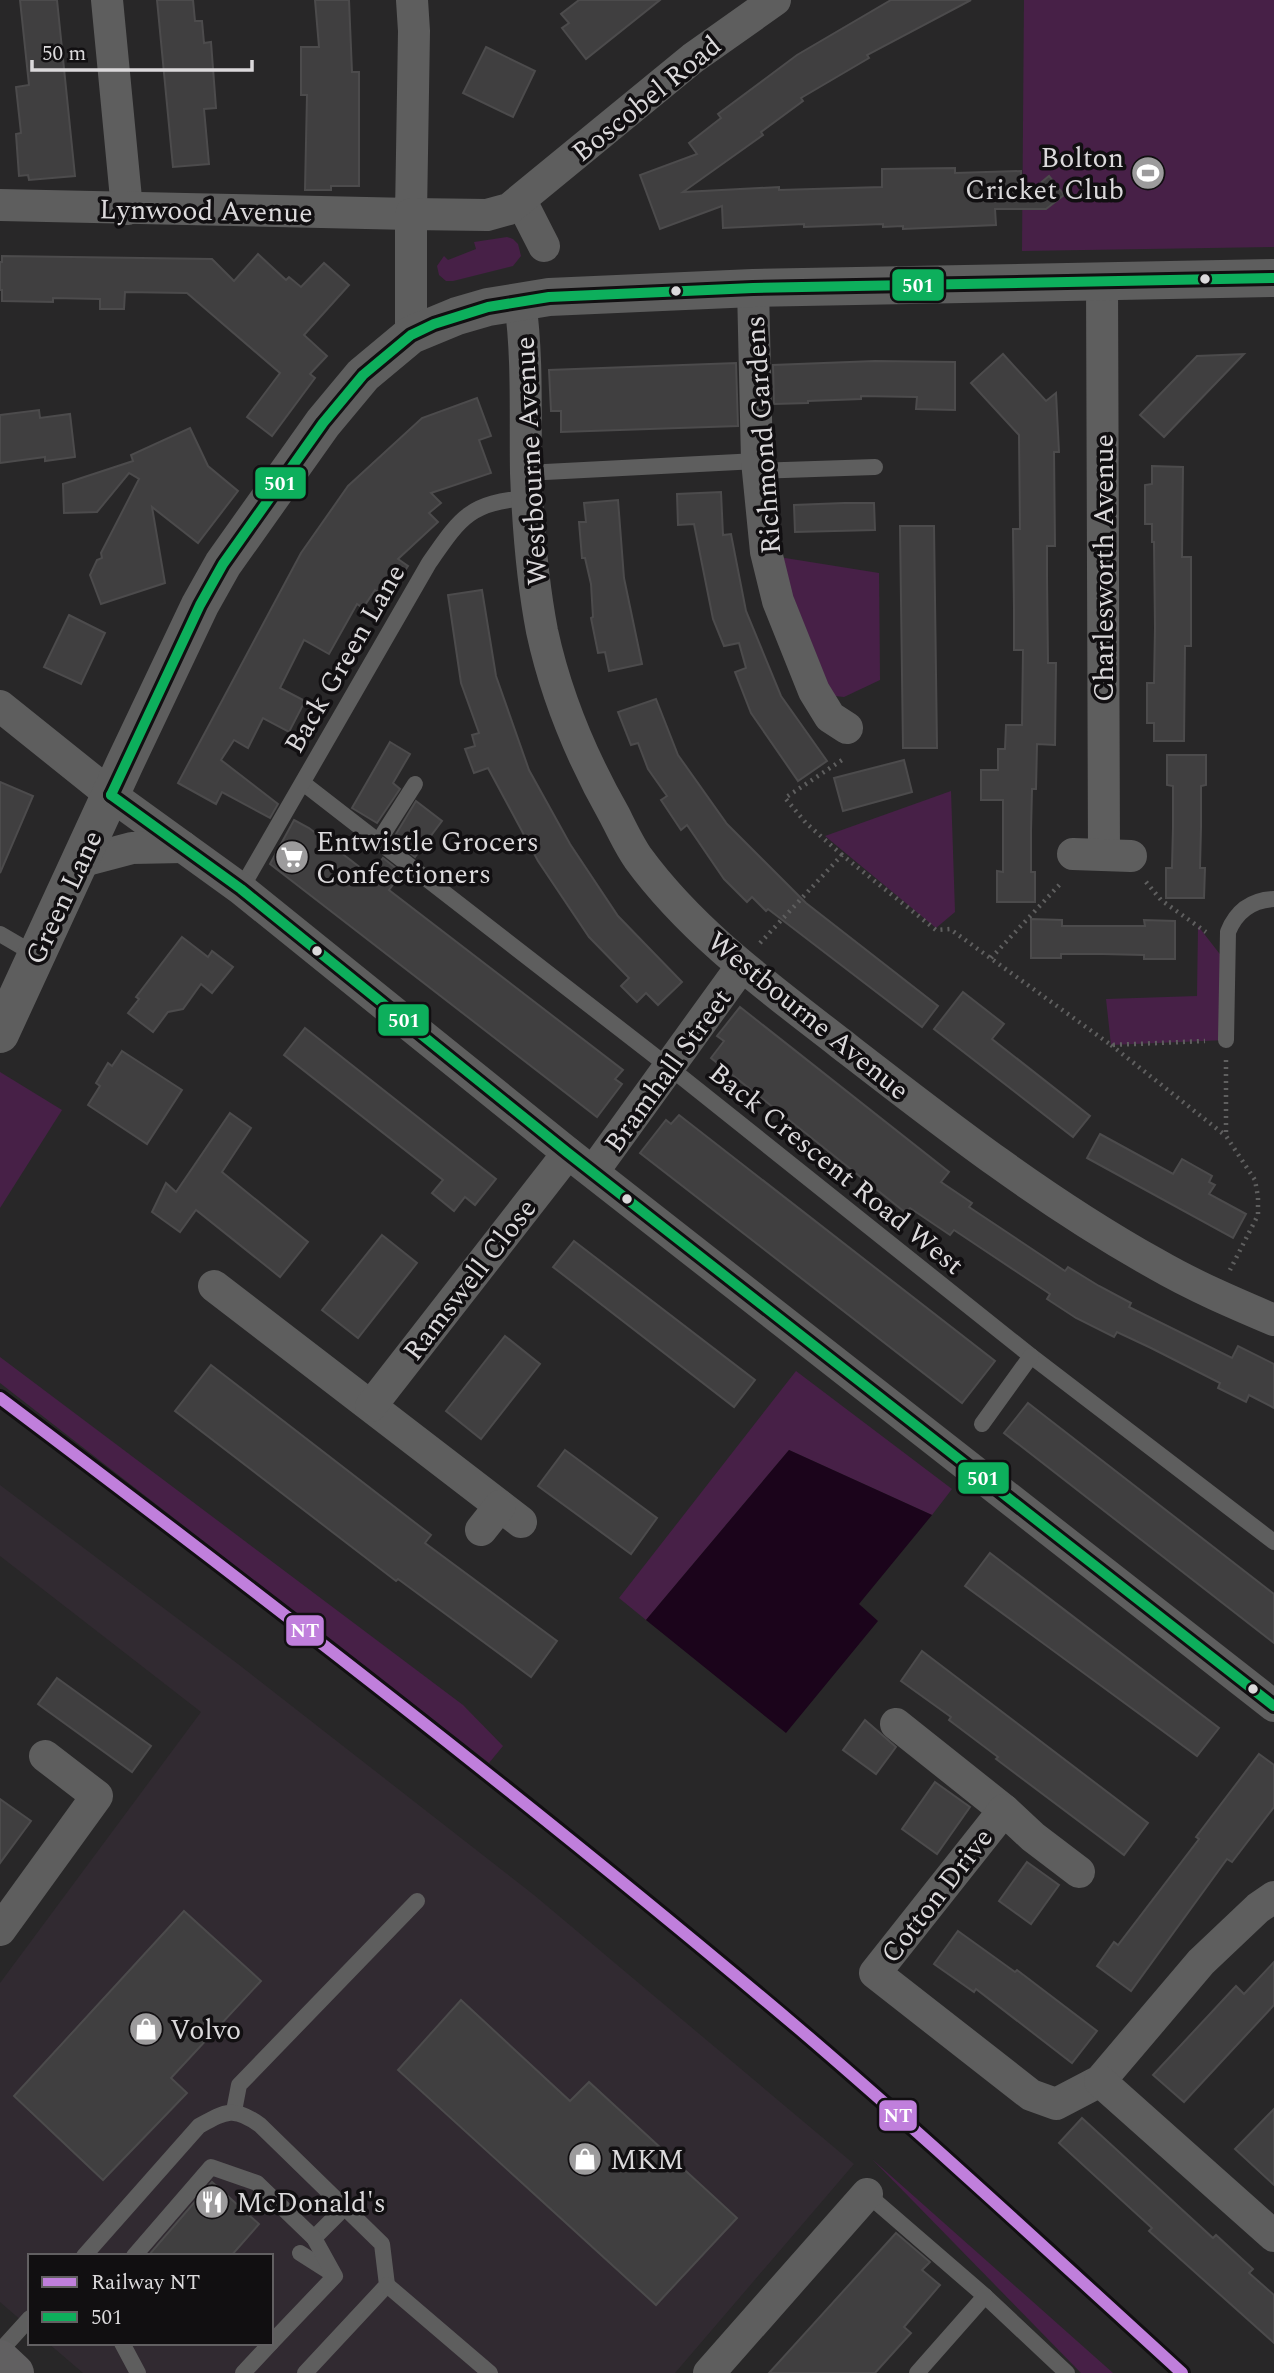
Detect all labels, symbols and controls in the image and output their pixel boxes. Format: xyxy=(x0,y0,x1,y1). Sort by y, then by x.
street label: Boscobel Road xyxy=(563,25,731,173)
scale bar xyxy=(32,28,252,72)
text: 50 m xyxy=(42,38,86,70)
place label: Bolton Cricket Club xyxy=(965,137,1124,212)
sports icon: Bolton Cricket Club xyxy=(1129,154,1167,192)
street label: Lynwood Avenue xyxy=(99,188,313,235)
line badge: 501 xyxy=(891,268,945,302)
text: 501 xyxy=(902,272,934,301)
unlabelled marker xyxy=(1198,272,1212,286)
unlabelled marker xyxy=(669,284,683,298)
street label: Richmond Gardens xyxy=(734,314,793,556)
street label: Westbourne Avenue xyxy=(504,335,559,586)
street label: Charlesworth Avenue xyxy=(1083,434,1126,702)
line badge: 501 xyxy=(254,466,307,500)
text: 501 xyxy=(264,470,296,499)
street label: Back Green Lane xyxy=(274,556,417,761)
place label: Entwistle Grocers Confectioners xyxy=(316,821,539,896)
street label: Green Lane xyxy=(14,823,114,972)
supermarket icon: Entwistle Grocers Confectioners xyxy=(273,838,311,876)
street label: Westbourne Avenue xyxy=(698,921,918,1111)
unlabelled marker xyxy=(310,944,324,958)
street label: Bramhall Street xyxy=(594,980,743,1162)
line badge: 501 xyxy=(377,1003,430,1037)
text: 501 xyxy=(388,1007,420,1036)
street label: Back Crescent Road West xyxy=(699,1052,973,1286)
street label: Ramswell Close xyxy=(393,1189,547,1370)
unlabelled marker xyxy=(620,1192,634,1206)
line badge: 501 xyxy=(957,1461,1010,1495)
text: 501 xyxy=(967,1465,999,1494)
line badge: NT xyxy=(285,1614,325,1647)
text: NT xyxy=(291,1617,319,1646)
unlabelled marker xyxy=(1246,1682,1260,1696)
street label: Cotton Drive xyxy=(870,1819,1004,1973)
place label: Volvo xyxy=(170,2009,241,2052)
shop icon: Volvo xyxy=(127,2010,165,2048)
line badge: NT xyxy=(878,2099,918,2132)
text: NT xyxy=(884,2102,912,2131)
place label: MKM xyxy=(610,2139,684,2182)
shop icon: MKM xyxy=(566,2140,604,2178)
place label: McDonald's xyxy=(236,2182,386,2225)
restaurant icon: McDonald's xyxy=(193,2183,231,2221)
legend xyxy=(28,2254,273,2345)
text: Railway NT xyxy=(91,2267,200,2299)
text: 501 xyxy=(91,2302,123,2334)

